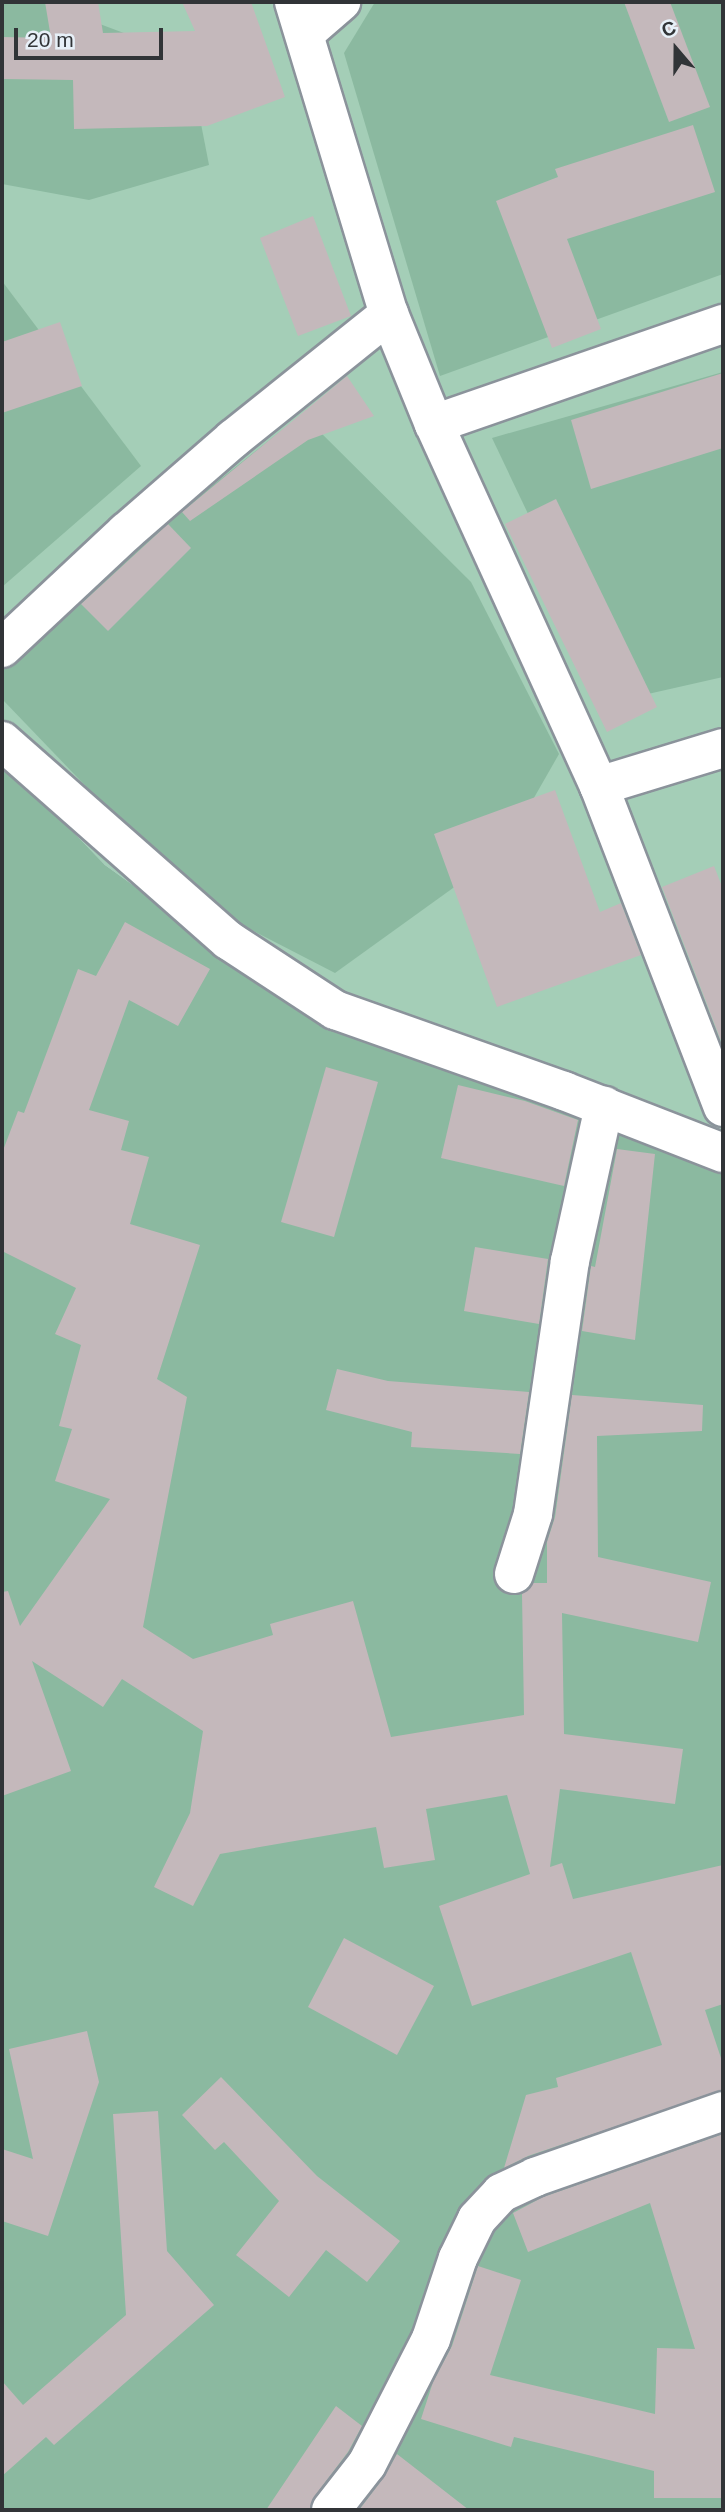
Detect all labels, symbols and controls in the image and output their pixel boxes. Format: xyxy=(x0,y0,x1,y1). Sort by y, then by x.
scale bar xyxy=(18,14,166,58)
north arrow xyxy=(641,14,711,84)
text: С xyxy=(659,17,679,41)
text: 20 m xyxy=(27,28,74,51)

